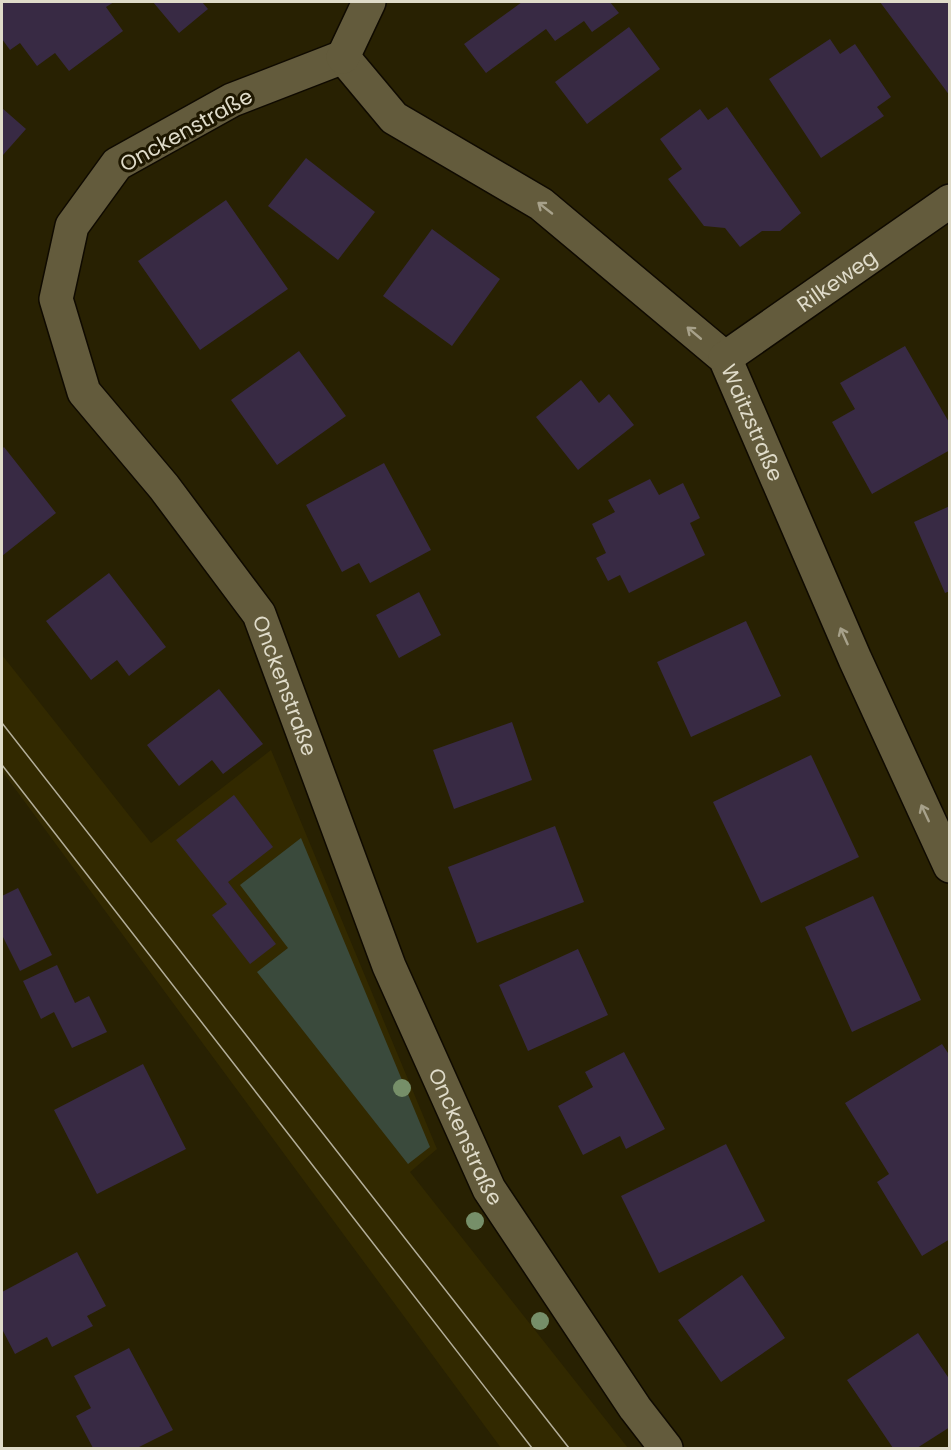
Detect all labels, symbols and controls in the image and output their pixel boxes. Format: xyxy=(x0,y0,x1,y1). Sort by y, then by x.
street label: Onckenstraße xyxy=(114,81,258,179)
one-way arrow xyxy=(537,201,553,214)
street label: Rilkeweg xyxy=(791,242,882,318)
one-way arrow xyxy=(686,326,702,339)
street label: Waitzstraße xyxy=(715,359,791,486)
street label: Onckenstraße xyxy=(246,611,325,760)
one-way arrow xyxy=(838,627,850,645)
one-way arrow xyxy=(919,805,931,823)
street label: Onckenstraße xyxy=(422,1063,510,1211)

